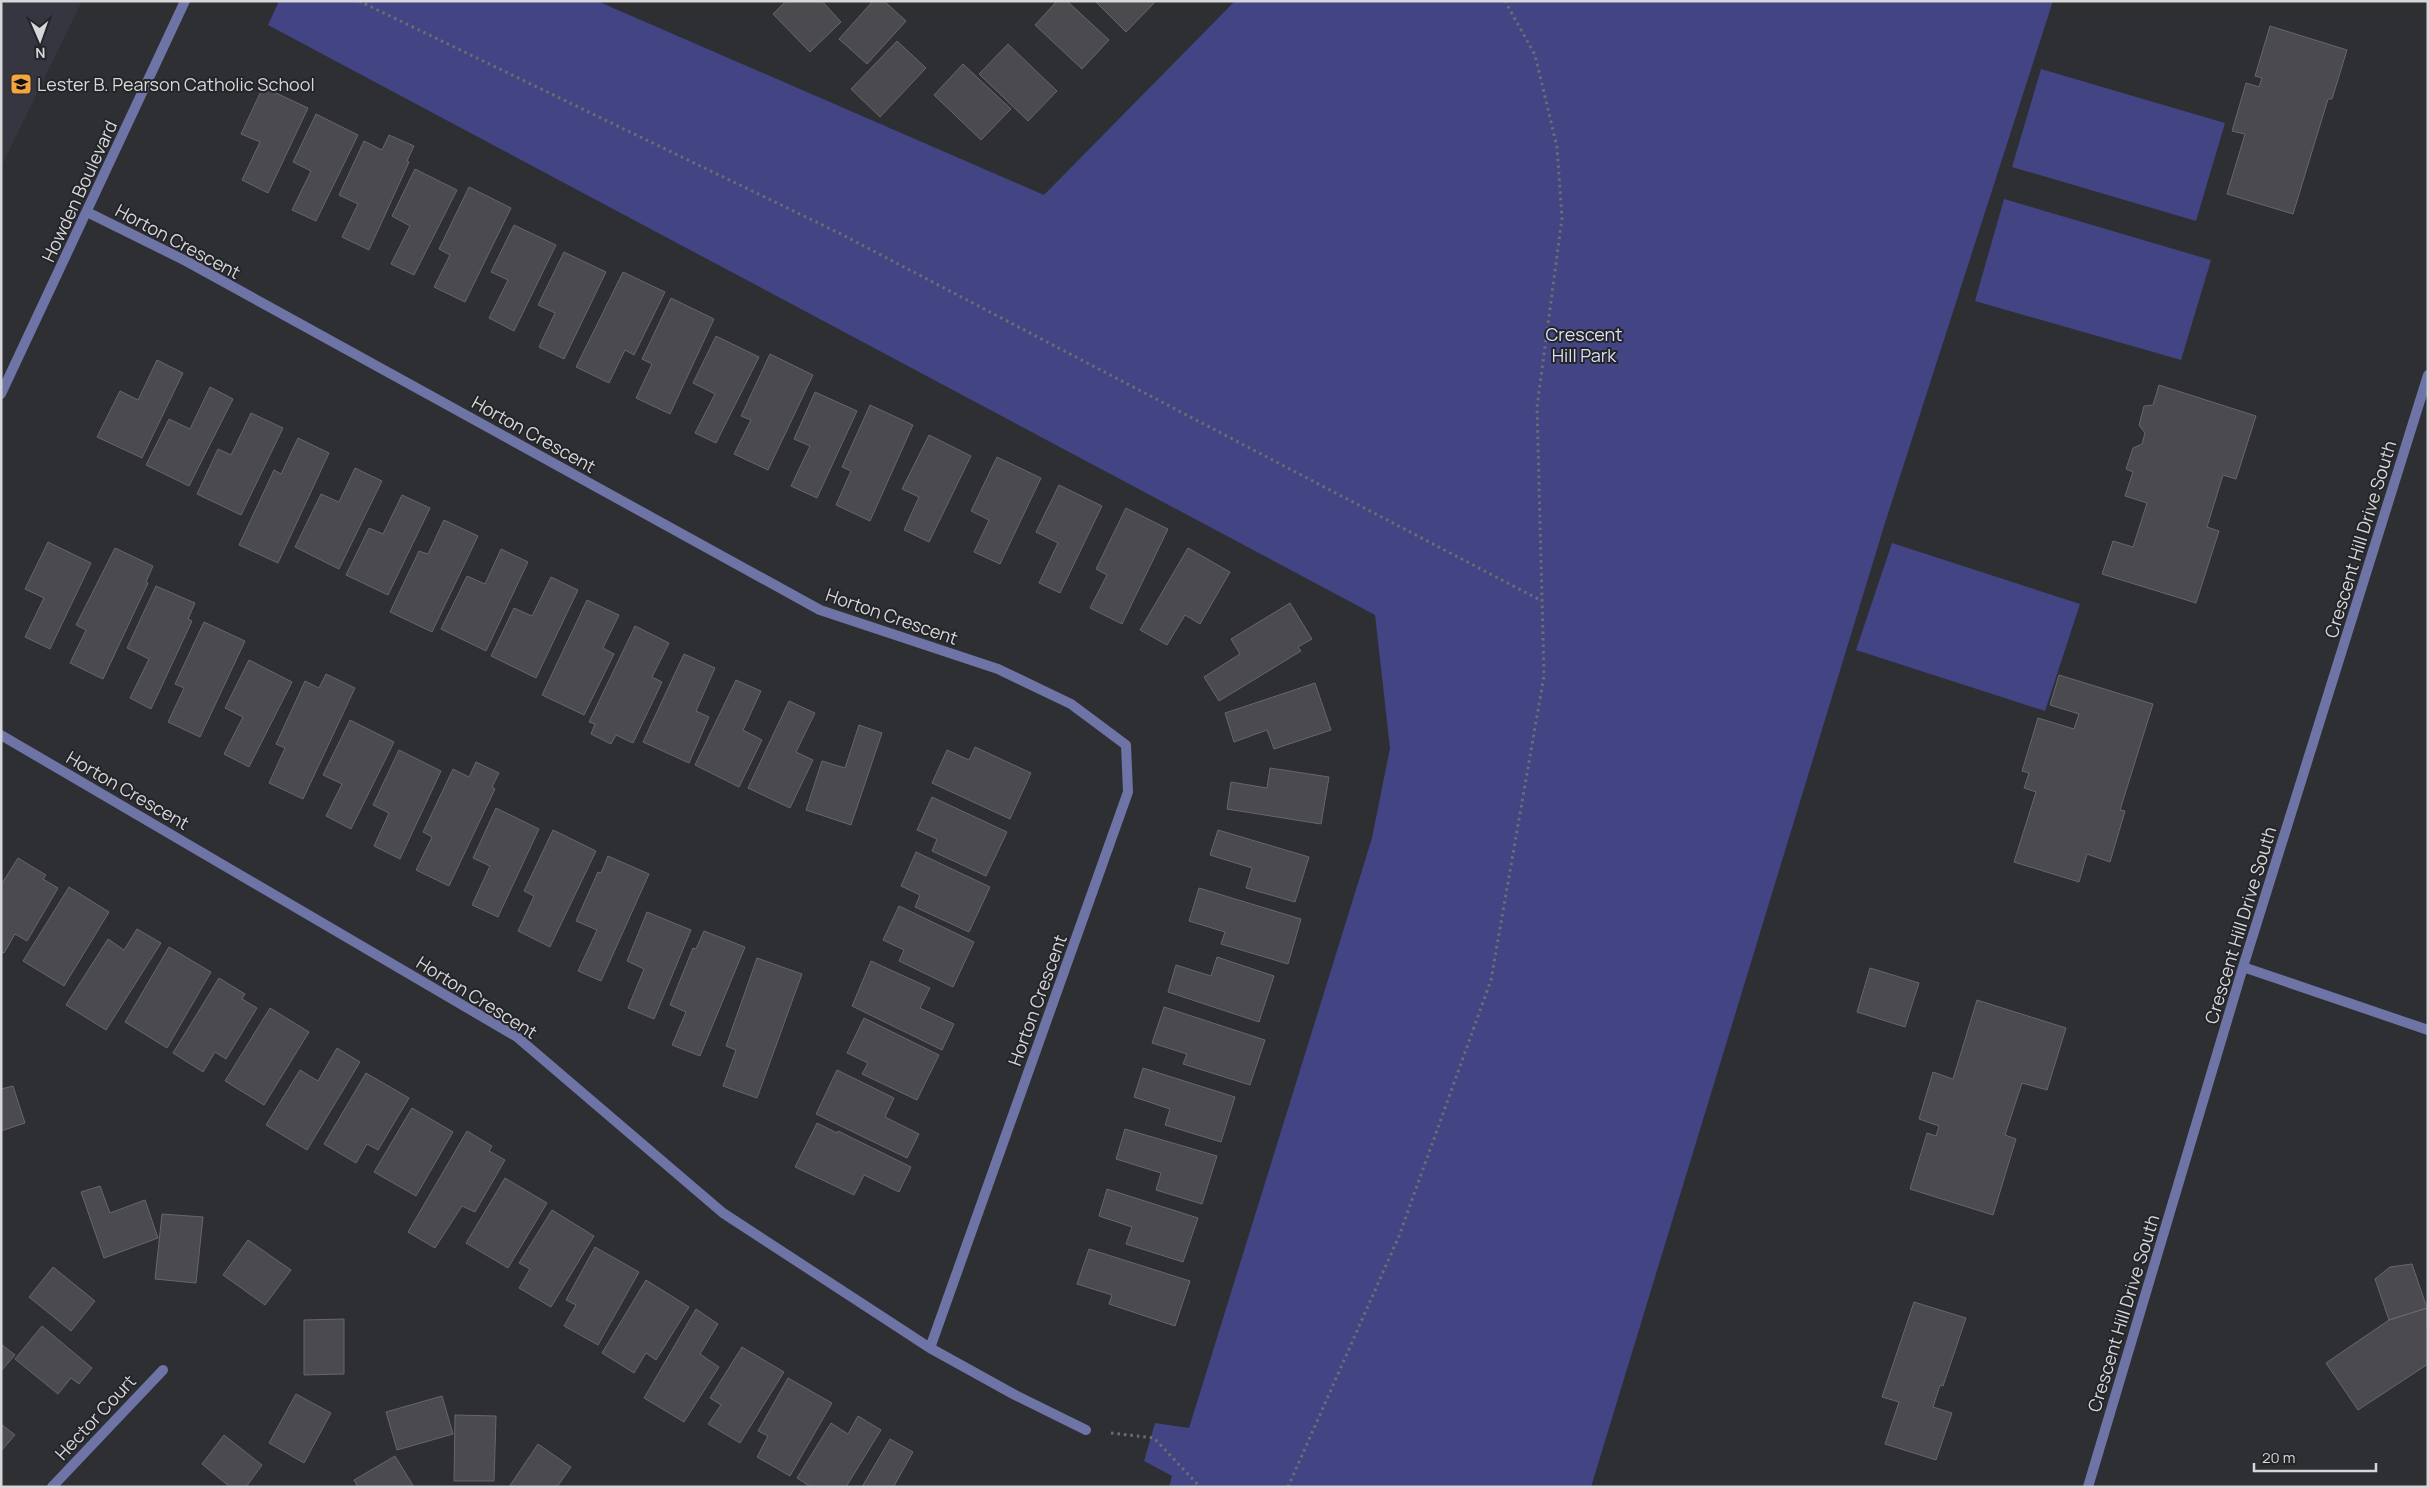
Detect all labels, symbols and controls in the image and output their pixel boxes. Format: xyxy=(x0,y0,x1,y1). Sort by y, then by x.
north arrow xyxy=(15,15,65,65)
text: N xyxy=(35,44,46,63)
school or university icon: Lester B. Pearson Catholic School xyxy=(9,72,33,96)
place label: Lester B. Pearson Catholic School xyxy=(37,72,315,96)
street label: Howden Boulevard xyxy=(36,116,122,266)
street label: Horton Crescent xyxy=(111,198,245,284)
park label: Crescent Hill Park xyxy=(1545,322,1623,367)
street label: Horton Crescent xyxy=(468,390,600,478)
street label: Crescent Hill Drive South xyxy=(2319,437,2401,641)
street label: Horton Crescent xyxy=(823,582,961,650)
street label: Horton Crescent xyxy=(62,745,194,835)
street label: Crescent Hill Drive South xyxy=(2199,823,2281,1027)
street label: Horton Crescent xyxy=(1002,931,1072,1069)
street label: Horton Crescent xyxy=(412,950,542,1044)
street label: Crescent Hill Drive South xyxy=(2082,1211,2164,1415)
street label: Hector Court xyxy=(49,1369,141,1465)
scale bar xyxy=(2254,1440,2376,1472)
text: 20 m xyxy=(2262,1447,2295,1468)

